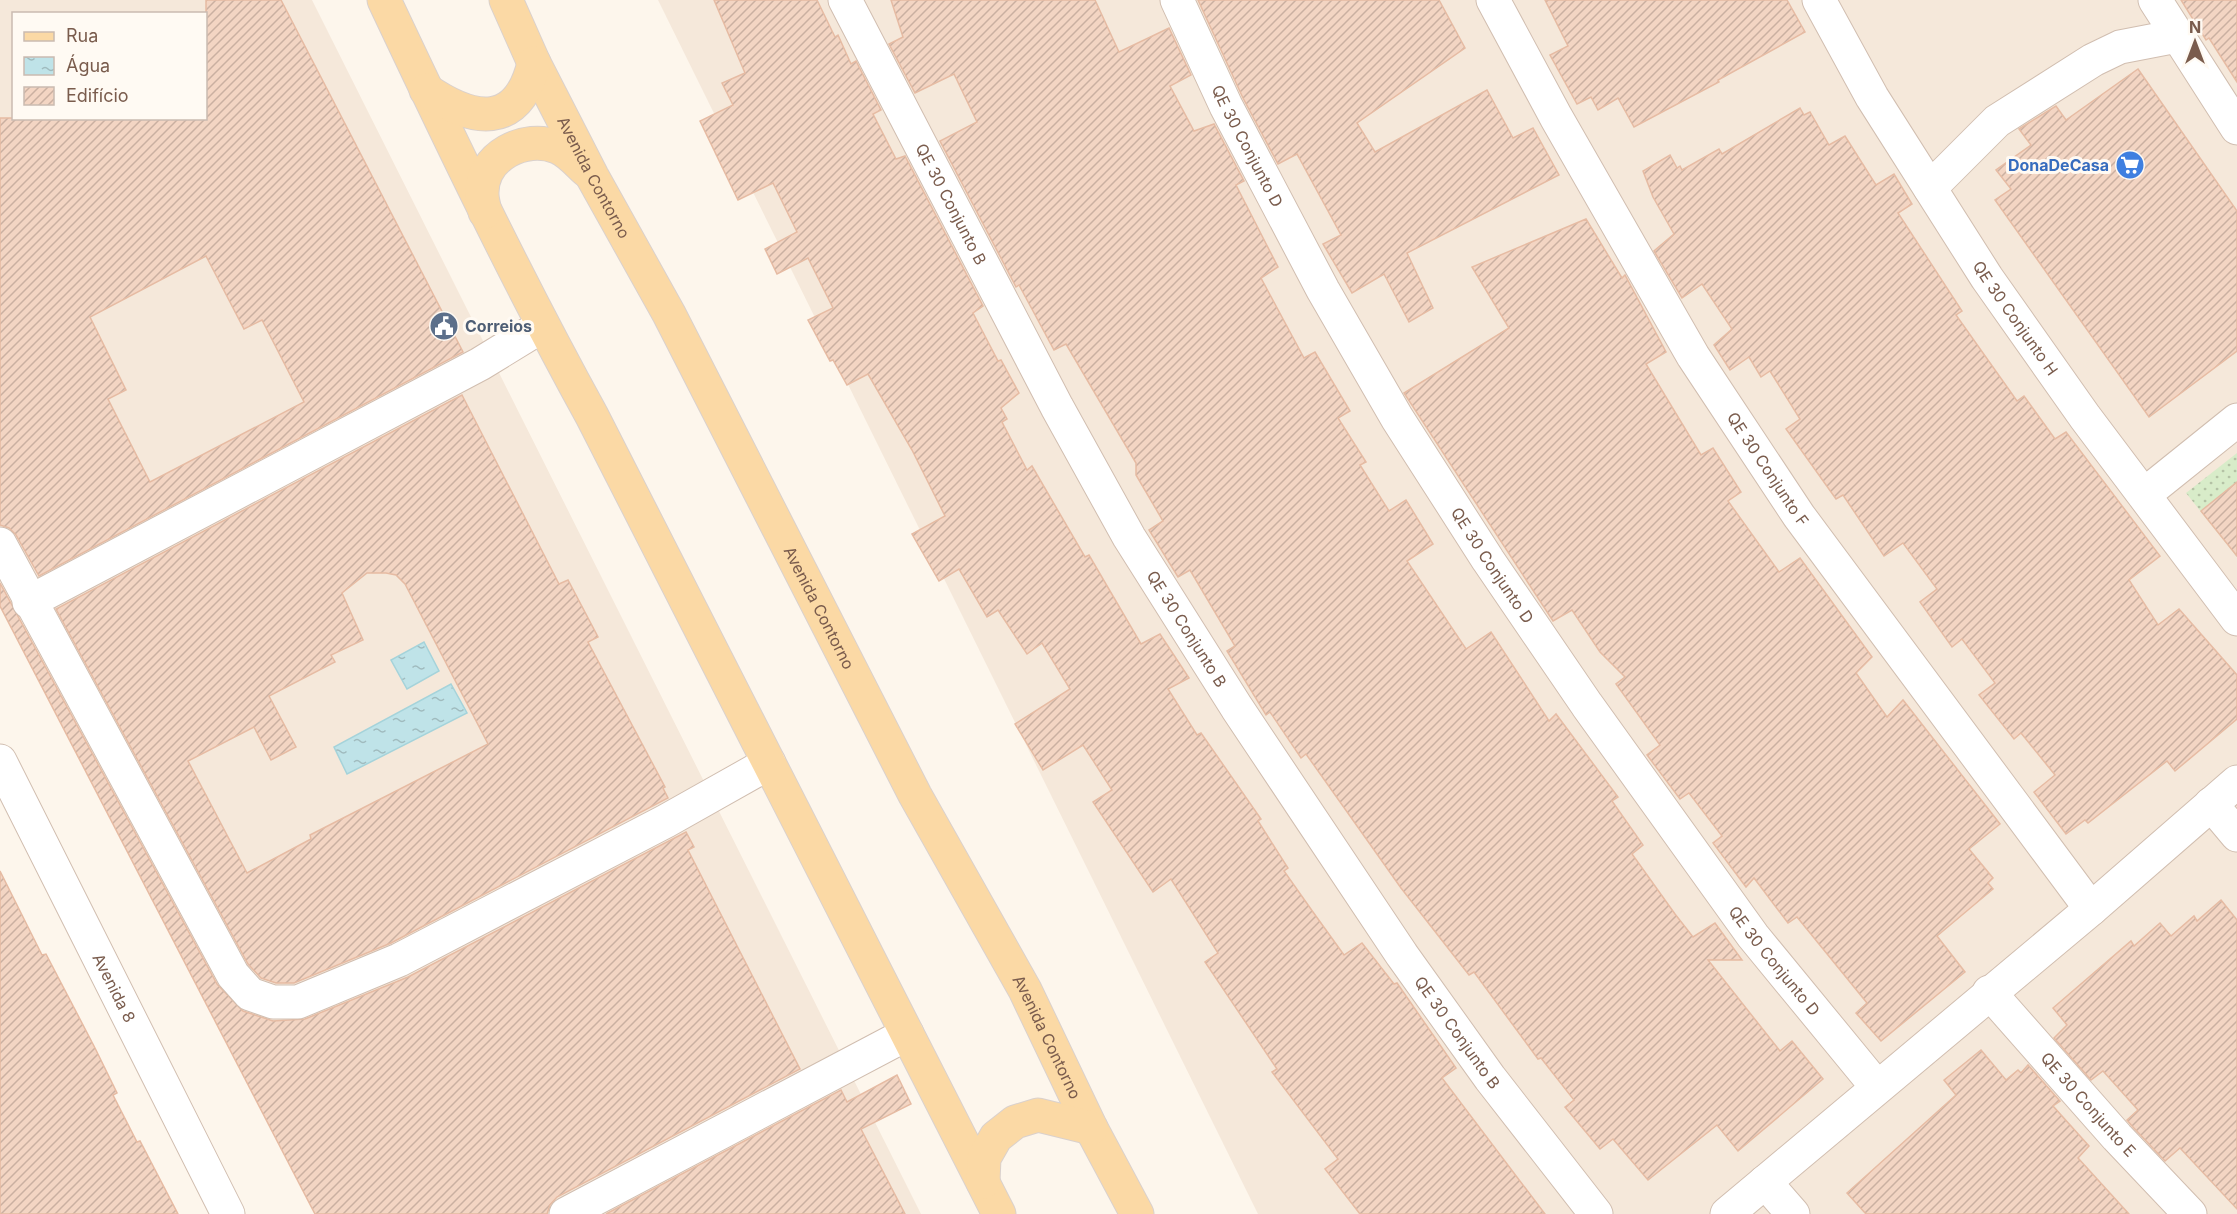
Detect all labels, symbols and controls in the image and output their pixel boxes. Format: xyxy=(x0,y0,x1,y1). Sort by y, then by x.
legend xyxy=(12,12,207,120)
north arrow xyxy=(2165,12,2225,72)
text: N xyxy=(2189,17,2201,37)
text: Rua xyxy=(66,25,98,46)
text: Água xyxy=(66,54,110,76)
street label: QE 30 Conjunto D xyxy=(1208,82,1287,210)
text: Edifício xyxy=(66,85,129,106)
street label: Avenida Contorno xyxy=(553,113,635,242)
street label: QE 30 Conjunto B xyxy=(911,140,991,268)
supermarket icon: DonaDeCasa xyxy=(2114,149,2146,181)
place label: DonaDeCasa xyxy=(2008,155,2109,175)
street label: QE 30 Conjunto H xyxy=(1969,257,2062,379)
public building icon: Correios xyxy=(428,310,460,342)
place label: Correios xyxy=(465,316,532,336)
street label: QE 30 Conjunto F xyxy=(1723,408,1813,530)
street label: QE 30 Conjunto D xyxy=(1447,503,1538,627)
street label: Avenida Contorno xyxy=(780,543,859,673)
street label: QE 30 Conjunto B xyxy=(1143,567,1231,691)
street label: QE 30 Conjunto D xyxy=(1725,902,1824,1020)
street label: Avenida 8 xyxy=(89,950,140,1026)
street label: Avenida Contorno xyxy=(1009,971,1086,1102)
street label: QE 30 Conjunto B xyxy=(1410,972,1505,1093)
street label: QE 30 Conjunto E xyxy=(2037,1048,2140,1161)

